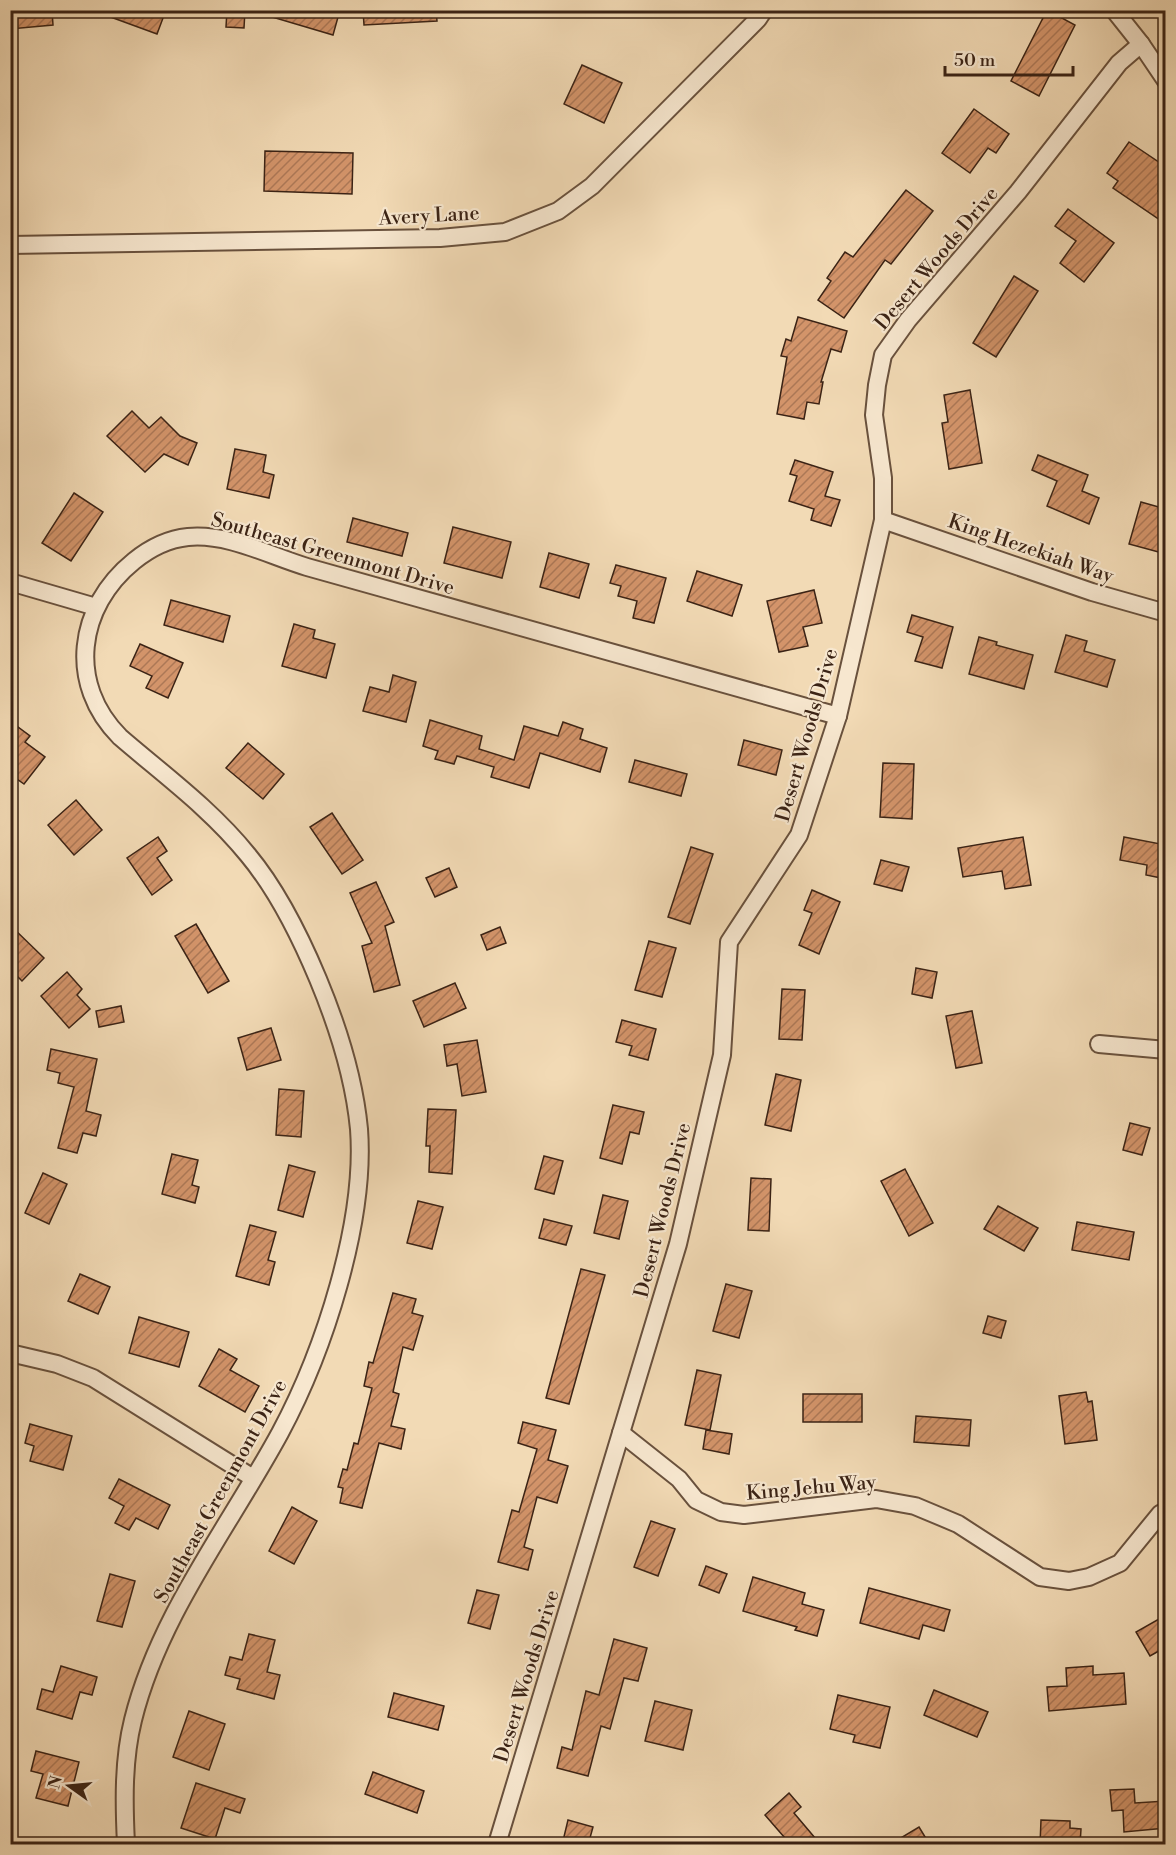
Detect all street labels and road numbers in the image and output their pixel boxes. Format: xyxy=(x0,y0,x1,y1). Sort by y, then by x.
street label: Desert Woods Drive xyxy=(870,182,1004,336)
street label: Avery Lane xyxy=(377,201,480,232)
street label: Southeast Greenmont Drive xyxy=(208,508,457,601)
street label: King Hezekiah Way xyxy=(945,509,1117,590)
street label: Desert Woods Drive xyxy=(771,646,844,825)
street label: Desert Woods Drive xyxy=(630,1120,697,1300)
street label: Southeast Greenmont Drive xyxy=(149,1376,293,1608)
street label: King Jehu Way xyxy=(745,1470,877,1507)
street label: Desert Woods Drive xyxy=(489,1587,566,1766)

